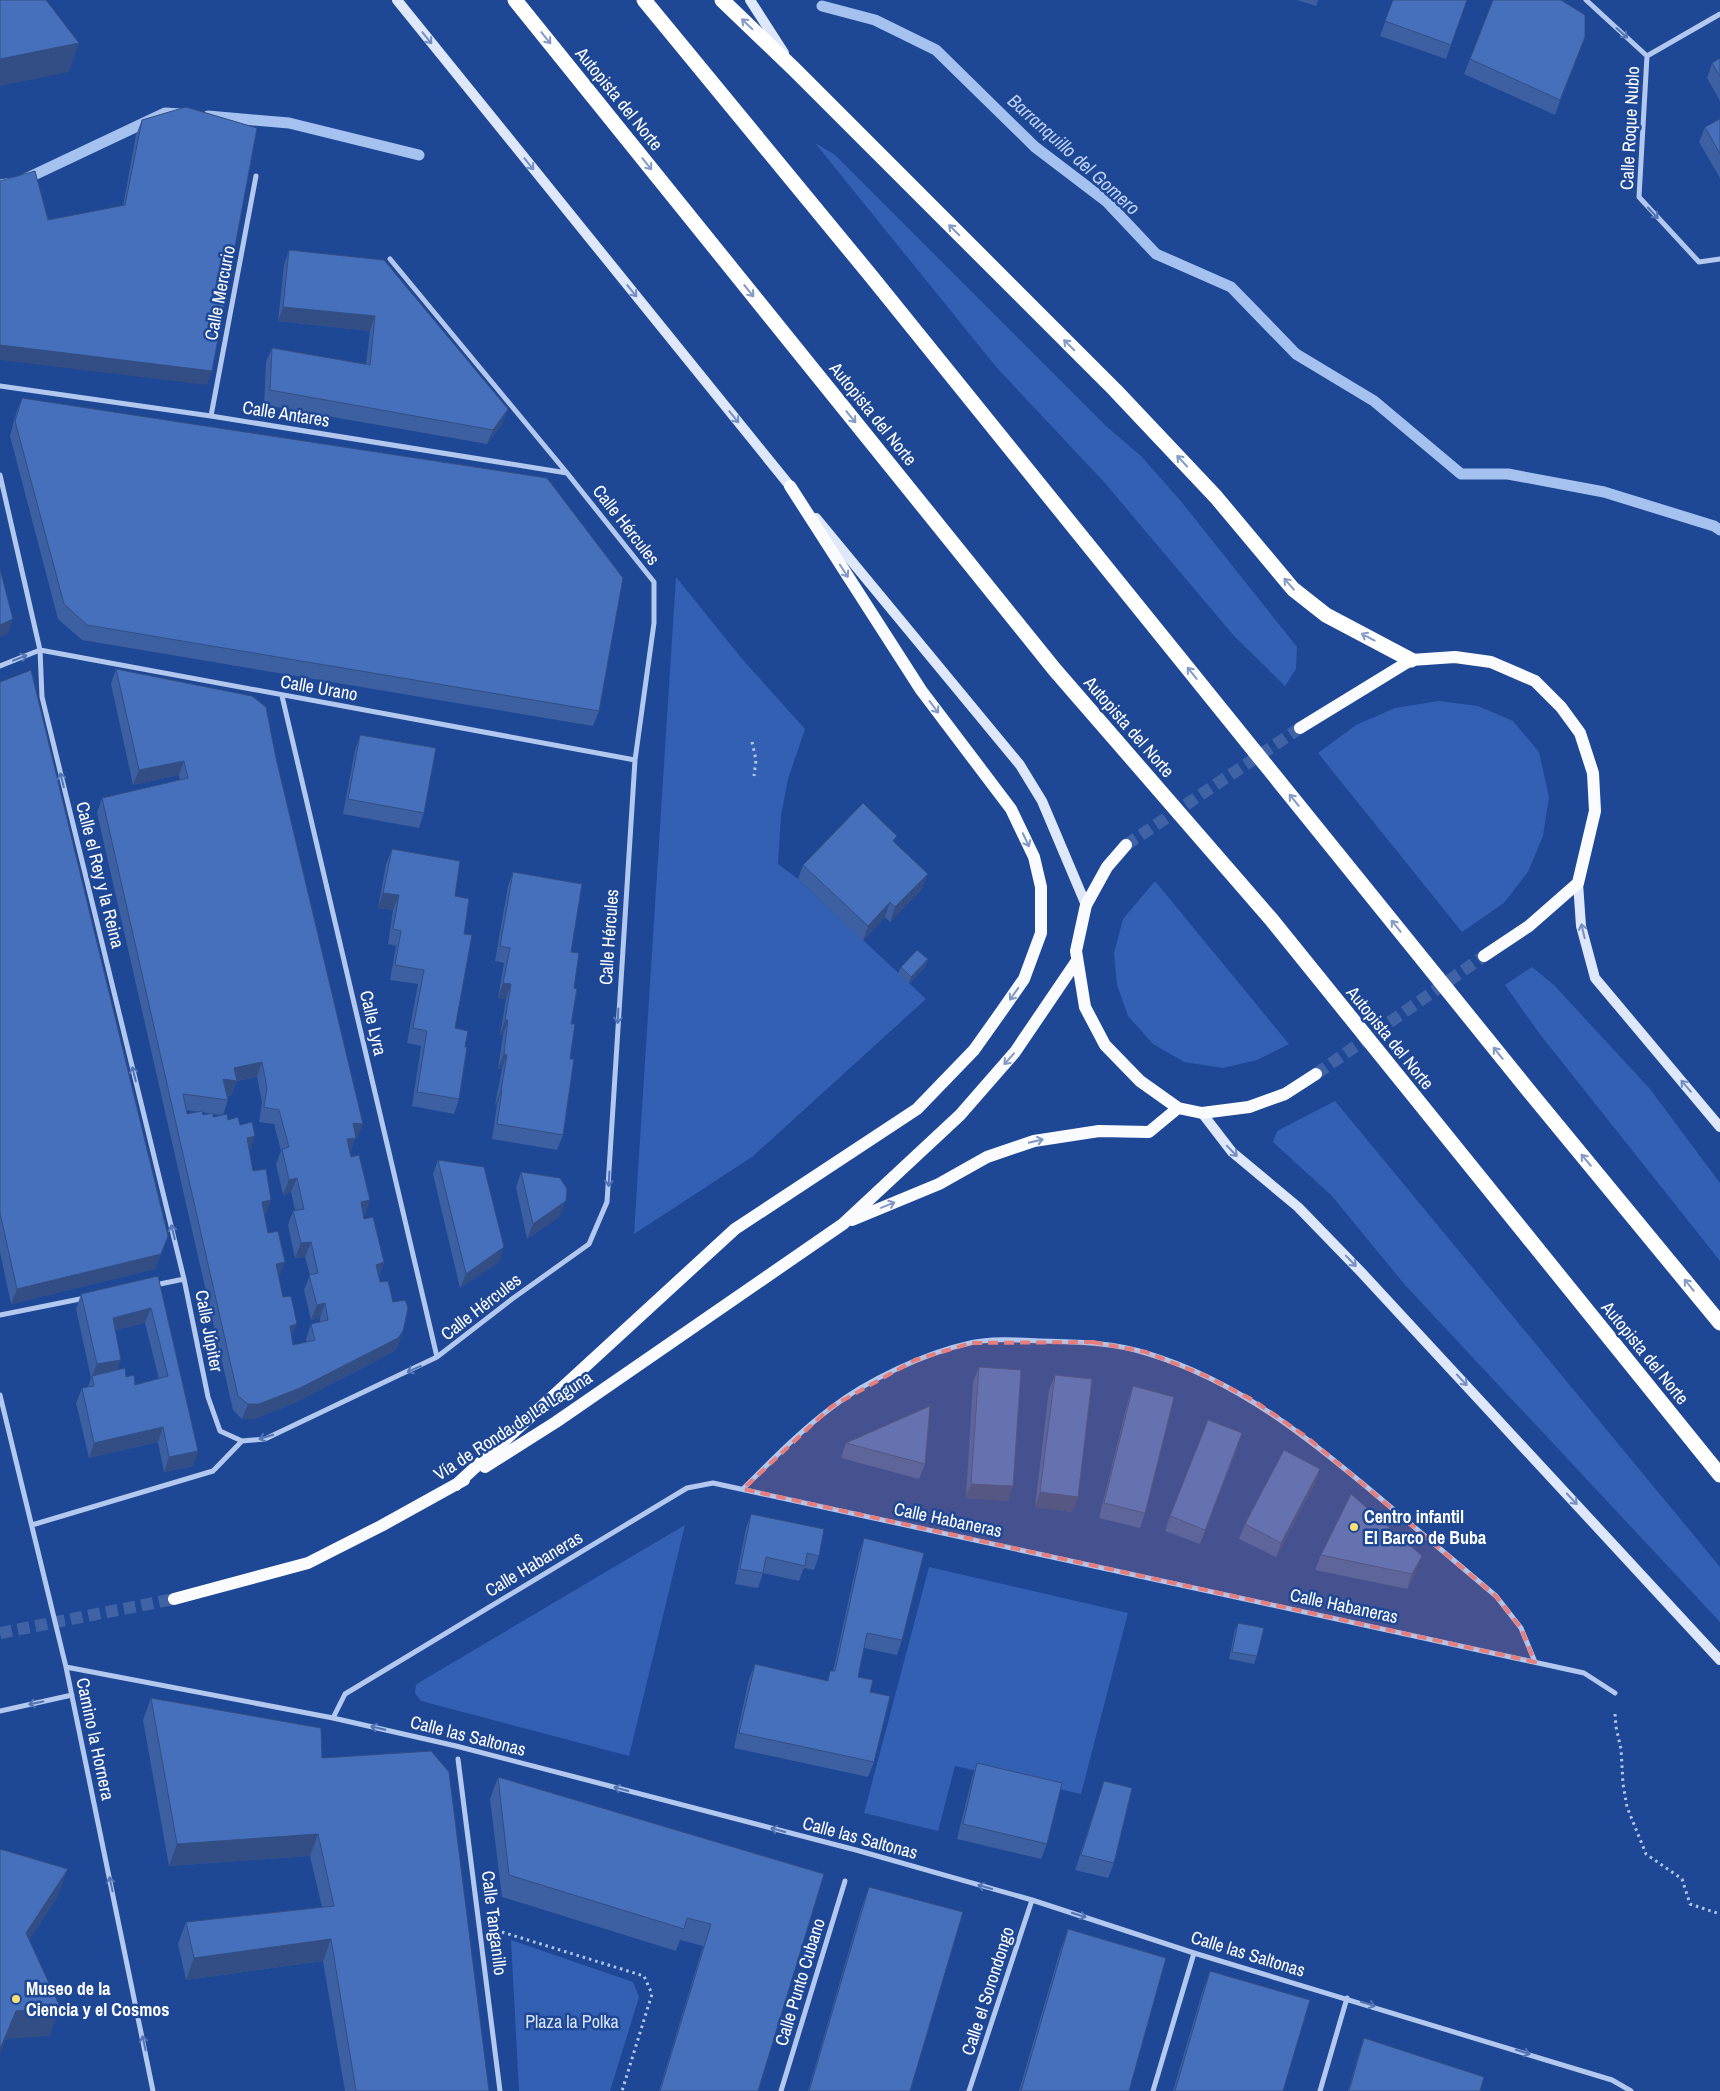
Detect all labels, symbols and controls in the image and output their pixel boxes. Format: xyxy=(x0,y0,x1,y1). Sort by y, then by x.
one-way arrow xyxy=(741,18,753,30)
one-way arrow xyxy=(1615,26,1628,38)
one-way arrow xyxy=(422,31,433,44)
one-way arrow xyxy=(540,31,551,44)
street label: Autopista del Norte xyxy=(569,41,669,156)
street label: Calle Roque Nublo xyxy=(1614,65,1645,190)
water label: Barranquillo del Gomero xyxy=(1002,88,1146,221)
one-way arrow xyxy=(524,157,535,170)
one-way arrow xyxy=(642,158,653,171)
one-way arrow xyxy=(1648,206,1659,219)
one-way arrow xyxy=(949,224,961,236)
street label: Calle Mercurio xyxy=(198,243,241,342)
one-way arrow xyxy=(626,284,637,297)
one-way arrow xyxy=(744,284,755,297)
one-way arrow xyxy=(1064,339,1076,351)
street label: Autopista del Norte xyxy=(823,356,923,471)
street label: Calle Antares xyxy=(241,394,331,433)
one-way arrow xyxy=(728,410,739,423)
one-way arrow xyxy=(846,411,857,424)
one-way arrow xyxy=(1176,455,1188,468)
street label: Calle Hércules xyxy=(587,479,666,570)
one-way arrow xyxy=(840,564,850,578)
one-way arrow xyxy=(1284,578,1295,591)
one-way arrow xyxy=(1362,632,1376,642)
one-way arrow xyxy=(12,653,27,662)
one-way arrow xyxy=(1186,667,1197,680)
street label: Calle Urano xyxy=(279,668,360,707)
street label: Autopista del Norte xyxy=(1078,670,1180,783)
one-way arrow xyxy=(928,700,939,713)
one-way arrow xyxy=(57,773,66,789)
one-way arrow xyxy=(1289,794,1300,807)
street label: Calle el Rey y la Reina xyxy=(70,799,131,951)
one-way arrow xyxy=(1021,832,1031,847)
street label: Calle Hércules xyxy=(593,888,624,986)
one-way arrow xyxy=(1391,920,1402,933)
one-way arrow xyxy=(1578,923,1587,939)
street label: Autopista del Norte xyxy=(1340,980,1440,1095)
one-way arrow xyxy=(1009,987,1019,1001)
street label: Calle Lyra xyxy=(354,988,393,1058)
one-way arrow xyxy=(614,1008,623,1024)
one-way arrow xyxy=(1493,1047,1504,1060)
one-way arrow xyxy=(1003,1053,1015,1066)
one-way arrow xyxy=(129,1066,138,1082)
one-way arrow xyxy=(1680,1080,1691,1093)
one-way arrow xyxy=(1028,1136,1044,1145)
one-way arrow xyxy=(1226,1144,1238,1157)
one-way arrow xyxy=(1580,1154,1591,1167)
one-way arrow xyxy=(604,1170,613,1186)
one-way arrow xyxy=(880,1200,895,1209)
one-way arrow xyxy=(168,1224,177,1240)
one-way arrow xyxy=(1345,1255,1357,1267)
street label: Calle Hércules xyxy=(435,1267,526,1346)
one-way arrow xyxy=(1684,1279,1695,1292)
street label: Calle Júpiter xyxy=(189,1288,230,1374)
street label: Autopista del Norte xyxy=(1595,1295,1695,1410)
one-way arrow xyxy=(407,1364,422,1374)
street label: Vía de Ronda de La Laguna xyxy=(429,1365,597,1486)
one-way arrow xyxy=(1456,1374,1468,1386)
one-way arrow xyxy=(259,1432,275,1442)
one-way arrow xyxy=(1566,1493,1578,1506)
street label: Calle Habaneras xyxy=(892,1496,1004,1543)
place label: Centro infantil El Barco de Buba xyxy=(1364,1504,1487,1550)
marker: Centro infantil El Barco de Buba xyxy=(1348,1521,1360,1533)
street label: Calle Habaneras xyxy=(480,1525,587,1603)
street label: Calle Habaneras xyxy=(1288,1582,1400,1629)
street label: Camino la Hornera xyxy=(70,1675,121,1802)
one-way arrow xyxy=(28,1699,44,1708)
street label: Calle las Saltonas xyxy=(408,1709,528,1762)
one-way arrow xyxy=(371,1723,387,1732)
one-way arrow xyxy=(613,1784,629,1793)
street label: Calle las Saltonas xyxy=(800,1810,920,1865)
one-way arrow xyxy=(771,1825,787,1834)
street label: Calle Tanganillo xyxy=(476,1869,513,1977)
one-way arrow xyxy=(106,1876,115,1892)
one-way arrow xyxy=(978,1882,994,1892)
one-way arrow xyxy=(1070,1911,1086,1921)
street label: Calle Punto Cubano xyxy=(768,1915,831,2049)
street label: Calle el Sorondongo xyxy=(955,1923,1020,2058)
street label: Calle las Saltonas xyxy=(1188,1924,1308,1983)
place label: Museo de la Ciencia y el Cosmos xyxy=(26,1976,170,2022)
marker: Museo de la Ciencia y el Cosmos xyxy=(10,1993,22,2005)
one-way arrow xyxy=(1360,2000,1376,2010)
park label: Plaza la Polka xyxy=(525,2009,619,2034)
one-way arrow xyxy=(139,2036,148,2052)
one-way arrow xyxy=(1515,2048,1531,2058)

